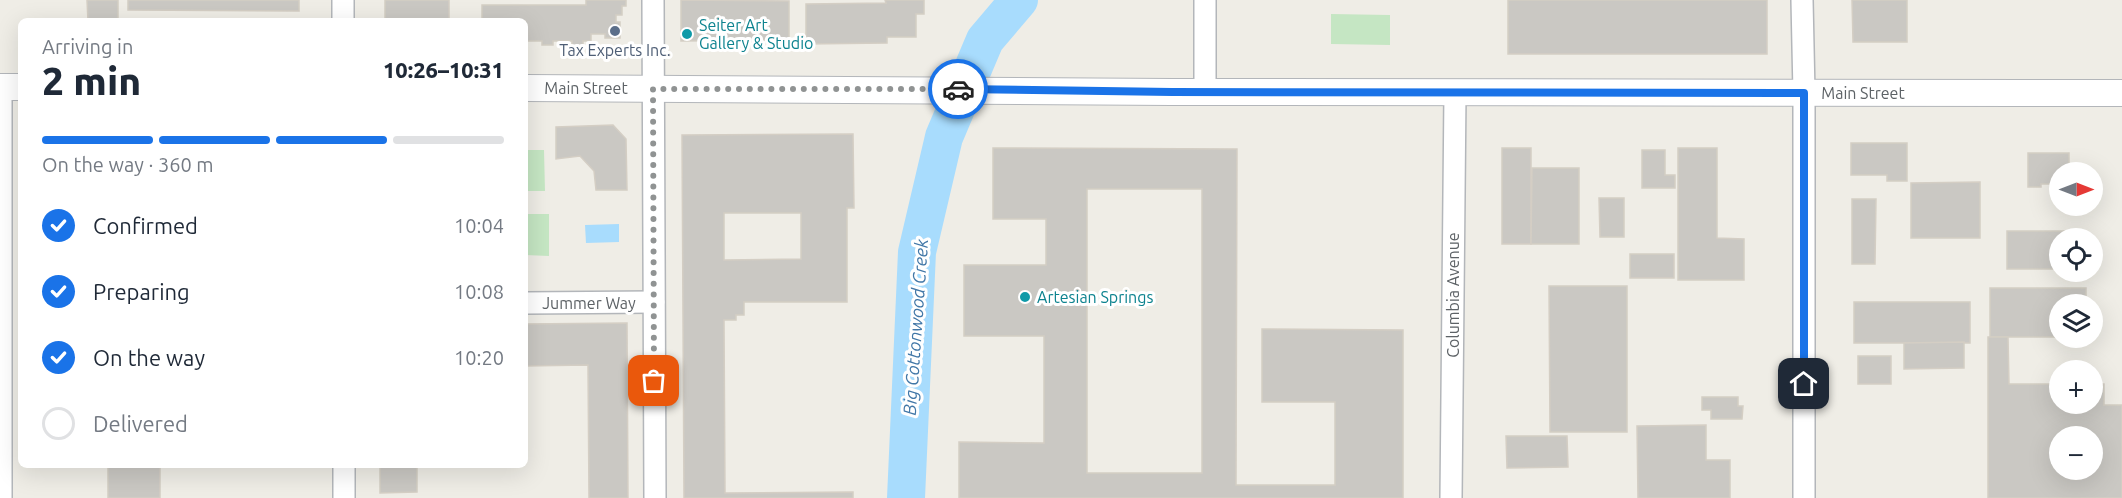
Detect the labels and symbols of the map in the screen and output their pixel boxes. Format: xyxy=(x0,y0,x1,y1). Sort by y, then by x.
place label: Seiter Art Gallery & Studio xyxy=(699,16,813,52)
marker: Tax Experts Inc. xyxy=(608,24,622,38)
marker: Seiter Art Gallery & Studio xyxy=(680,27,694,41)
place label: Tax Experts Inc. xyxy=(559,41,671,59)
courier xyxy=(928,59,988,119)
street label: Main Street xyxy=(544,79,628,97)
street label: Main Street xyxy=(1821,84,1905,102)
north arrow xyxy=(2049,162,2103,216)
street label: Columbia Avenue xyxy=(1444,232,1462,358)
water label: Big Cottonwood Creek xyxy=(899,237,931,416)
place label: Artesian Springs xyxy=(1037,288,1153,306)
marker: Artesian Springs xyxy=(1018,290,1032,304)
street label: Jummer Way xyxy=(542,294,636,312)
pin xyxy=(628,355,679,406)
pin xyxy=(1778,358,1829,409)

